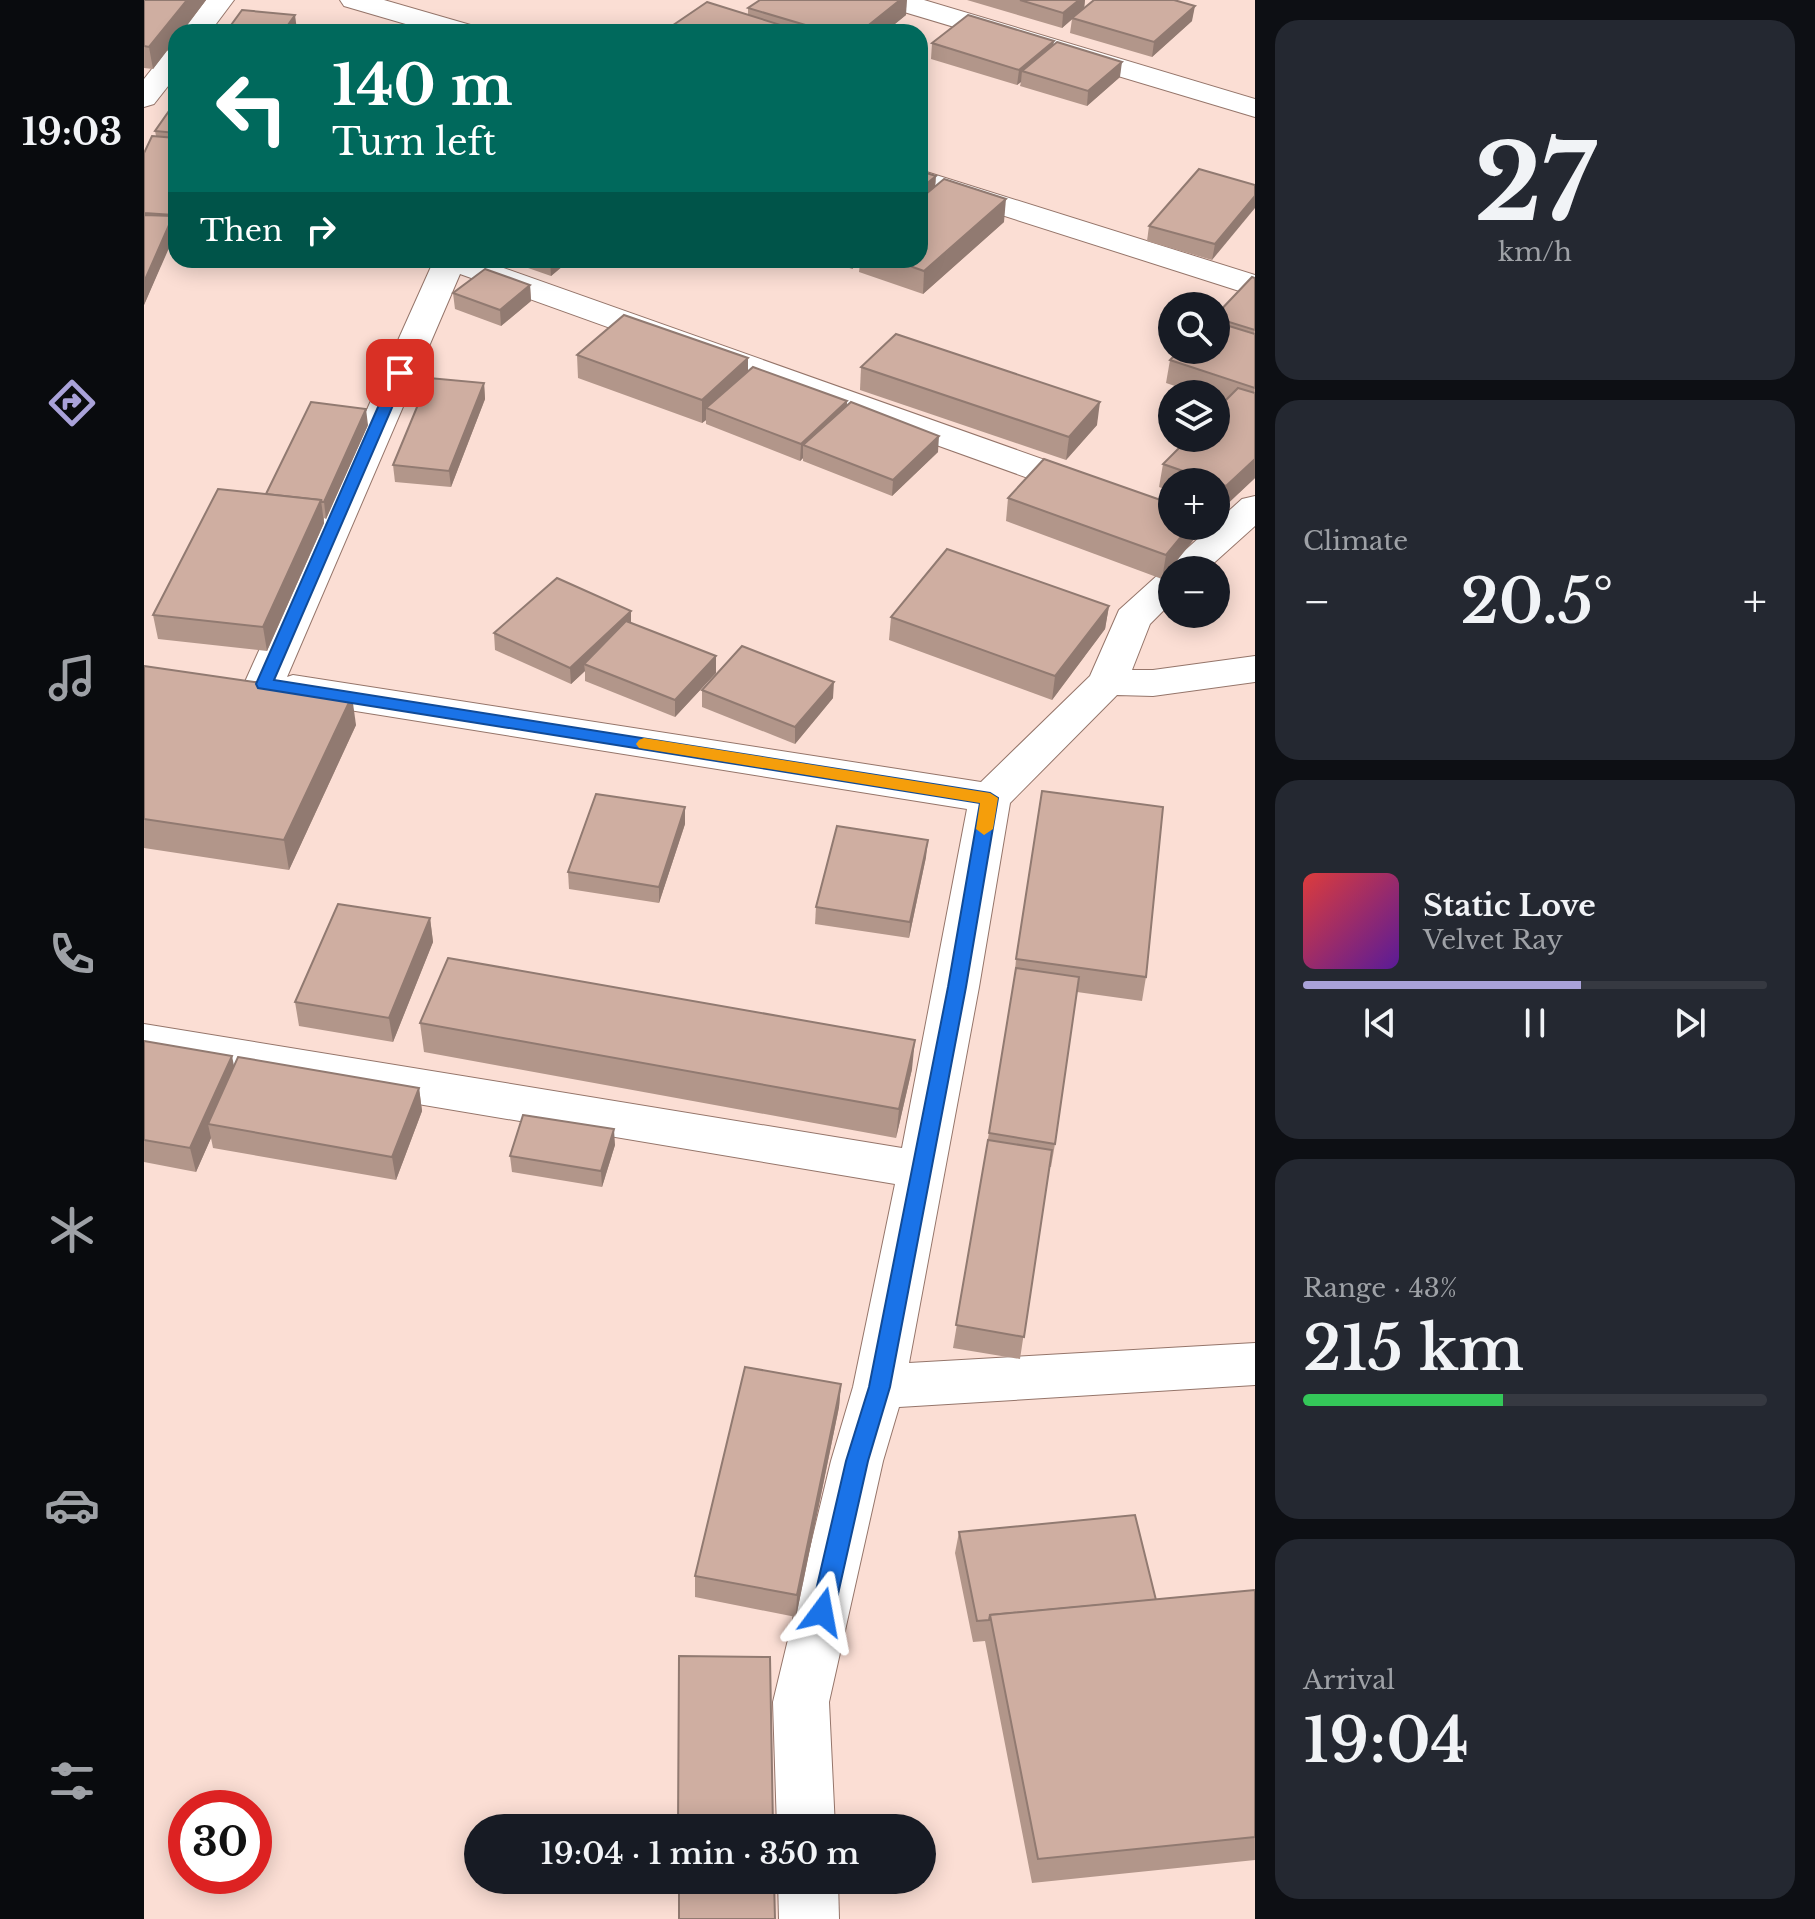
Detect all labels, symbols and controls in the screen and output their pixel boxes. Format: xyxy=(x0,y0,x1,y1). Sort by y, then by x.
text: 140 m xyxy=(332,51,513,120)
icon: left xyxy=(200,56,304,160)
text: 19:03 xyxy=(22,110,122,155)
text: 27 xyxy=(1474,119,1596,248)
text: Turn left xyxy=(332,120,496,165)
icon: right xyxy=(299,208,343,252)
text: Then xyxy=(200,212,283,249)
text: km/h xyxy=(1498,236,1572,268)
map controls xyxy=(1158,292,1230,628)
button: search xyxy=(1158,292,1230,364)
pin xyxy=(366,339,434,407)
icon: arrive xyxy=(378,351,422,395)
icon: directions xyxy=(44,375,100,431)
button: layers xyxy=(1158,380,1230,452)
button: + xyxy=(1158,468,1230,540)
text: Climate xyxy=(1303,525,1408,557)
button: − xyxy=(1158,556,1230,628)
text: 20.5° xyxy=(1460,565,1613,639)
text: − xyxy=(1303,574,1331,629)
text: + xyxy=(1743,574,1767,629)
icon: music xyxy=(44,650,100,706)
text: Static Love xyxy=(1423,887,1596,924)
text: Velvet Ray xyxy=(1423,924,1563,956)
icon: phone xyxy=(44,926,100,982)
icon: previous xyxy=(1358,1001,1402,1045)
icon: pause xyxy=(1513,1001,1557,1045)
icon: next xyxy=(1668,1001,1712,1045)
icon: climate xyxy=(44,1202,100,1258)
text: Range · 43% xyxy=(1303,1272,1457,1304)
text: 215 km xyxy=(1303,1312,1524,1386)
icon: car xyxy=(44,1477,100,1533)
position arrow xyxy=(780,1570,864,1654)
text: Arrival xyxy=(1303,1664,1395,1696)
text: 19:04 xyxy=(1303,1704,1469,1778)
icon: filters xyxy=(44,1753,100,1809)
speed limit sign: 30 xyxy=(168,1790,272,1894)
text: 19:04 · 1 min · 350 m xyxy=(541,1835,859,1872)

